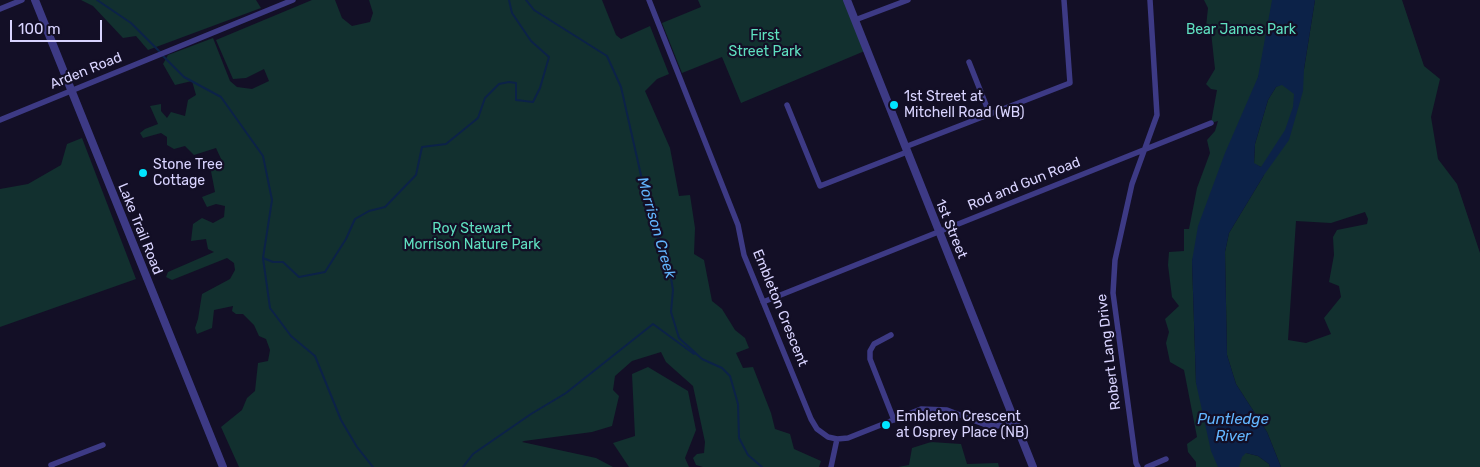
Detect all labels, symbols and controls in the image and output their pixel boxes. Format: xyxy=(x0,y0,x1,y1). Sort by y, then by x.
scale bar xyxy=(12,10,105,42)
text: 100 m xyxy=(18,20,60,38)
park label: Bear James Park xyxy=(1186,22,1296,38)
park label: First Street Park xyxy=(728,28,802,60)
street label: Arden Road xyxy=(48,49,124,93)
place label: 1st Street at Mitchell Road (WB) xyxy=(904,89,1025,121)
marker: 1st Street at Mitchell Road (WB) xyxy=(888,99,900,111)
street label: Rod and Gun Road xyxy=(965,154,1083,214)
place label: Stone Tree Cottage xyxy=(153,157,223,190)
marker: Stone Tree Cottage xyxy=(137,167,149,179)
water label: Morrison Creek xyxy=(633,175,679,281)
street label: Lake Trail Road xyxy=(114,181,166,277)
street label: 1st Street xyxy=(932,197,970,261)
park label: Roy Stewart Morrison Nature Park xyxy=(403,221,541,253)
street label: Embleton Crescent xyxy=(749,247,811,369)
street label: Robert Lang Drive xyxy=(1094,293,1124,411)
place label: Embleton Crescent at Osprey Place (NB) xyxy=(896,409,1029,442)
water label: Puntledge River xyxy=(1197,411,1269,446)
marker: Embleton Crescent at Osprey Place (NB) xyxy=(880,419,892,431)

